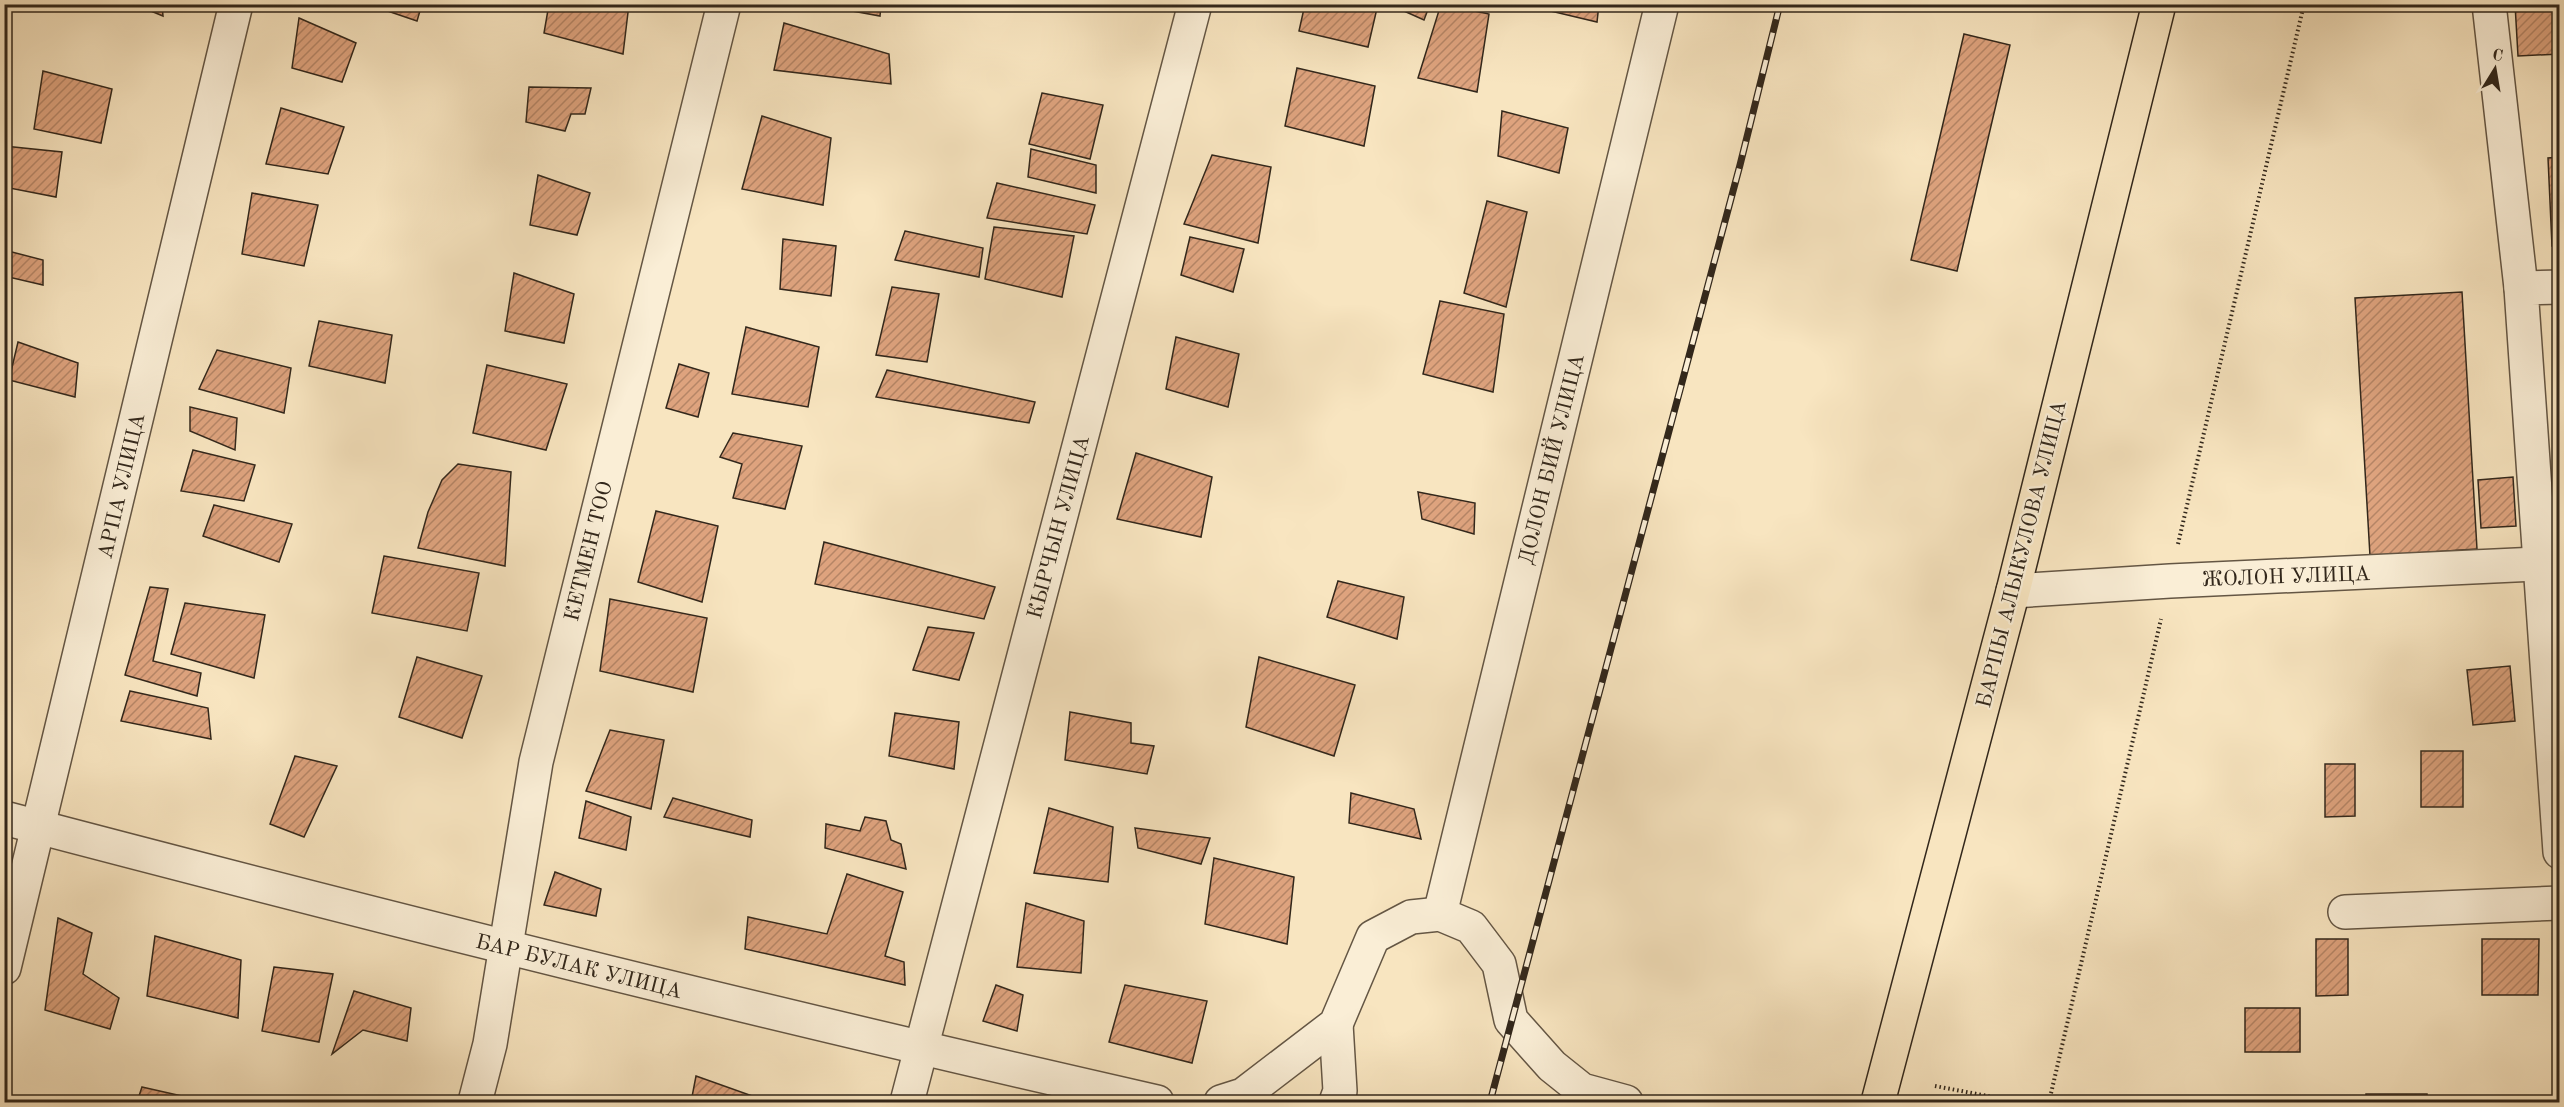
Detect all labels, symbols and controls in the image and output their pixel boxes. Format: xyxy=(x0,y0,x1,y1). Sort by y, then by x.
north arrow xyxy=(2465,39,2525,99)
text: С xyxy=(2491,47,2504,65)
street label: ДОЛОН БИЙ УЛИЦА xyxy=(1511,351,1589,567)
street label: БАРПЫ АЛЫКУЛОВА УЛИЦА xyxy=(1974,399,2071,710)
street label: АРПА УЛИЦА xyxy=(96,412,149,561)
street label: КЫРЧЫН УЛИЦА xyxy=(1025,433,1094,621)
street label: КЕТМЕН ТОО xyxy=(562,479,617,624)
street label: ЖОЛОН УЛИЦА xyxy=(2201,564,2371,591)
street label: БАР БУЛАК УЛИЦА xyxy=(473,932,684,1003)

